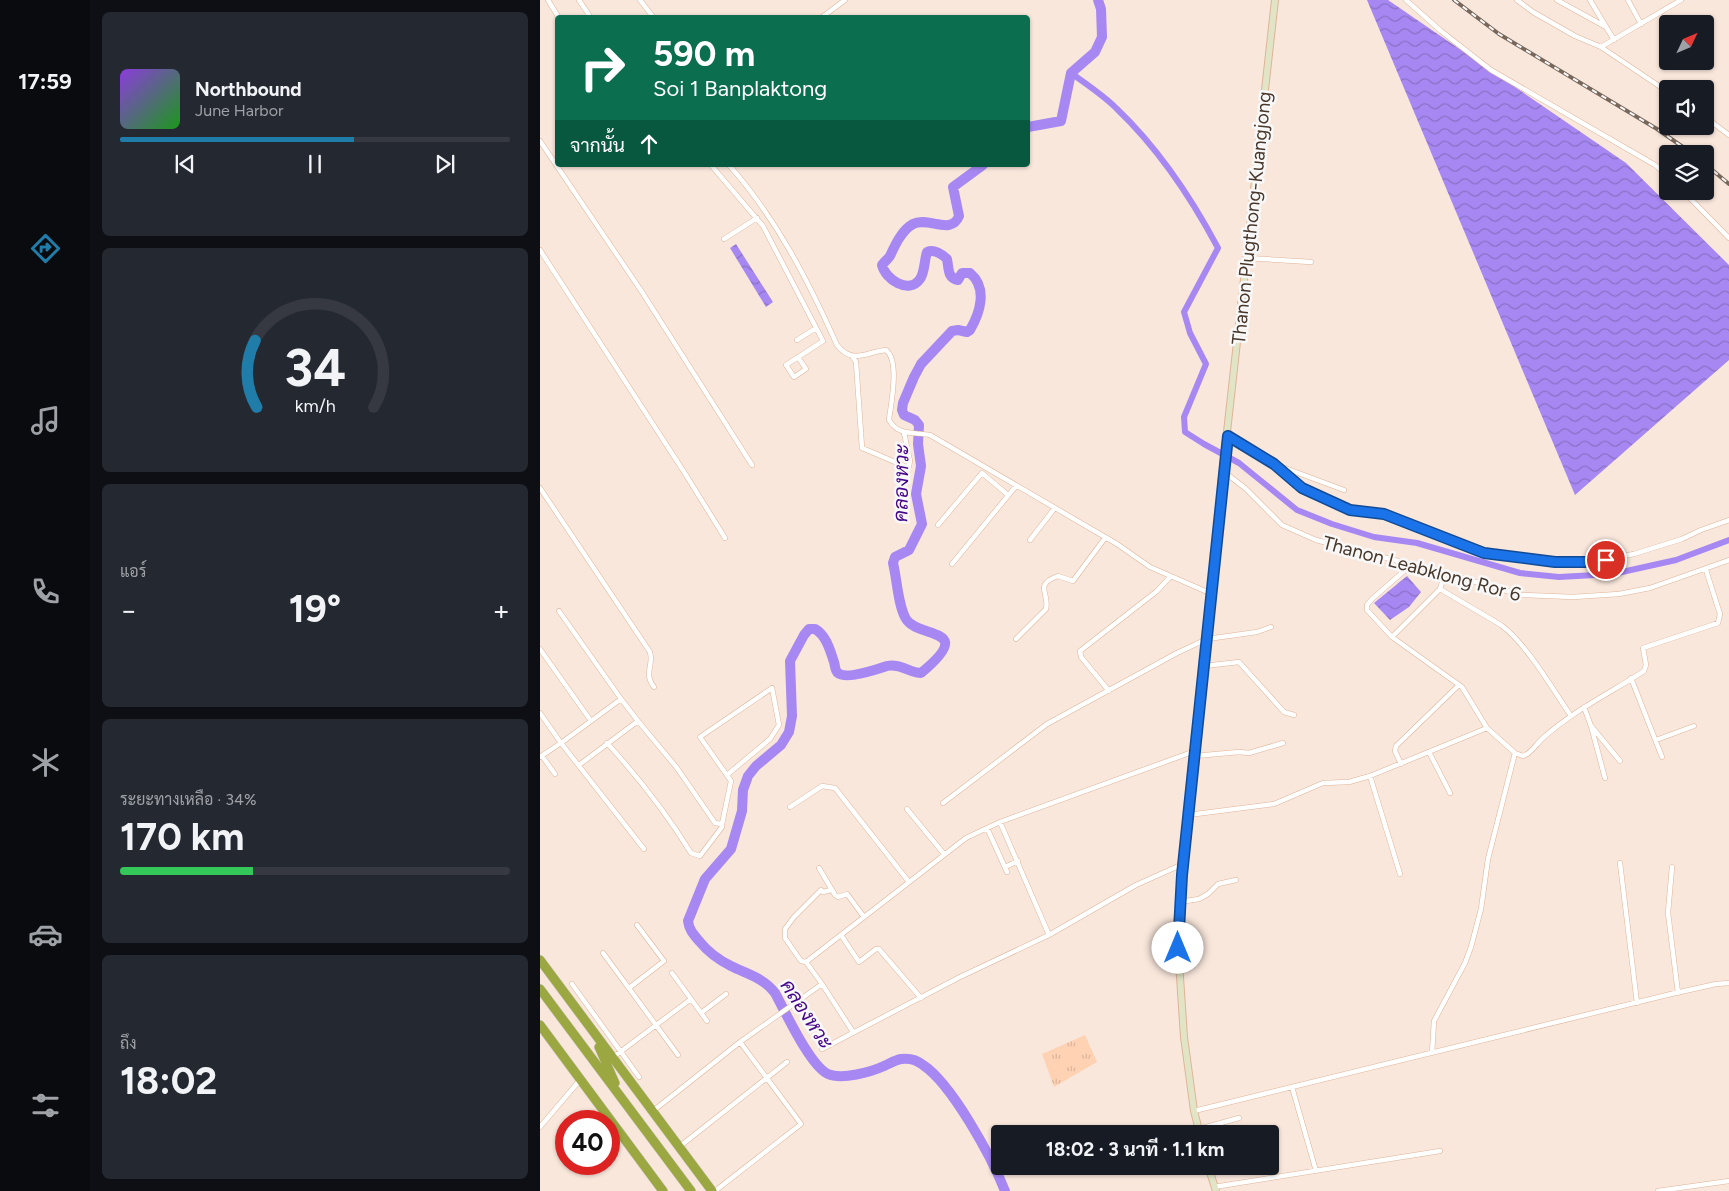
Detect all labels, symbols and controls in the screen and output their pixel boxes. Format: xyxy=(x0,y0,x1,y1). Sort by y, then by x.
north arrow xyxy=(1659,15,1714,70)
map controls xyxy=(1659,15,1714,200)
text: 590 m xyxy=(653,33,755,75)
icon: right xyxy=(570,35,635,100)
text: 17:59 xyxy=(18,68,72,95)
text: Soi 1 Banplaktong xyxy=(653,75,827,102)
text: Northbound xyxy=(195,78,302,101)
button: sound xyxy=(1659,80,1714,135)
street label: Thanon Plugthong-Kuangjong xyxy=(1227,90,1276,346)
text: June Harbor xyxy=(195,101,283,120)
icon: ahead xyxy=(635,130,663,158)
text: จากนั้น xyxy=(570,134,625,157)
button: layers xyxy=(1659,145,1714,200)
icon: previous xyxy=(171,150,199,178)
icon: pause xyxy=(301,150,329,178)
icon: next xyxy=(431,150,459,178)
icon: directions xyxy=(28,231,63,266)
text: 34 xyxy=(284,337,346,399)
text: km/h xyxy=(295,395,335,416)
icon: music xyxy=(28,403,63,438)
water label: คลองหวะ xyxy=(888,443,914,522)
street label: Thanon Leabklong Ror 6 xyxy=(1320,531,1524,606)
pin xyxy=(1585,539,1627,581)
icon: arrive xyxy=(1592,546,1620,574)
text: แอร์ xyxy=(120,562,146,581)
icon: phone xyxy=(28,574,63,609)
text: 19° xyxy=(289,586,341,632)
text: − xyxy=(120,593,137,627)
text: + xyxy=(493,593,510,627)
icon: climate xyxy=(28,745,63,780)
text: ระยะทางเหลือ · 34% xyxy=(120,790,257,809)
text: 170 km xyxy=(120,814,244,860)
icon: car xyxy=(28,917,63,952)
position arrow xyxy=(1151,921,1203,973)
water label: คลองหวะ xyxy=(776,975,839,1054)
text: ถึง xyxy=(120,1034,137,1053)
text: 18:02 xyxy=(120,1058,217,1104)
icon: filters xyxy=(28,1088,63,1123)
speed limit sign: 40 xyxy=(555,1110,620,1175)
text: 18:02 · 3 นาที · 1.1 km xyxy=(1046,1138,1224,1161)

